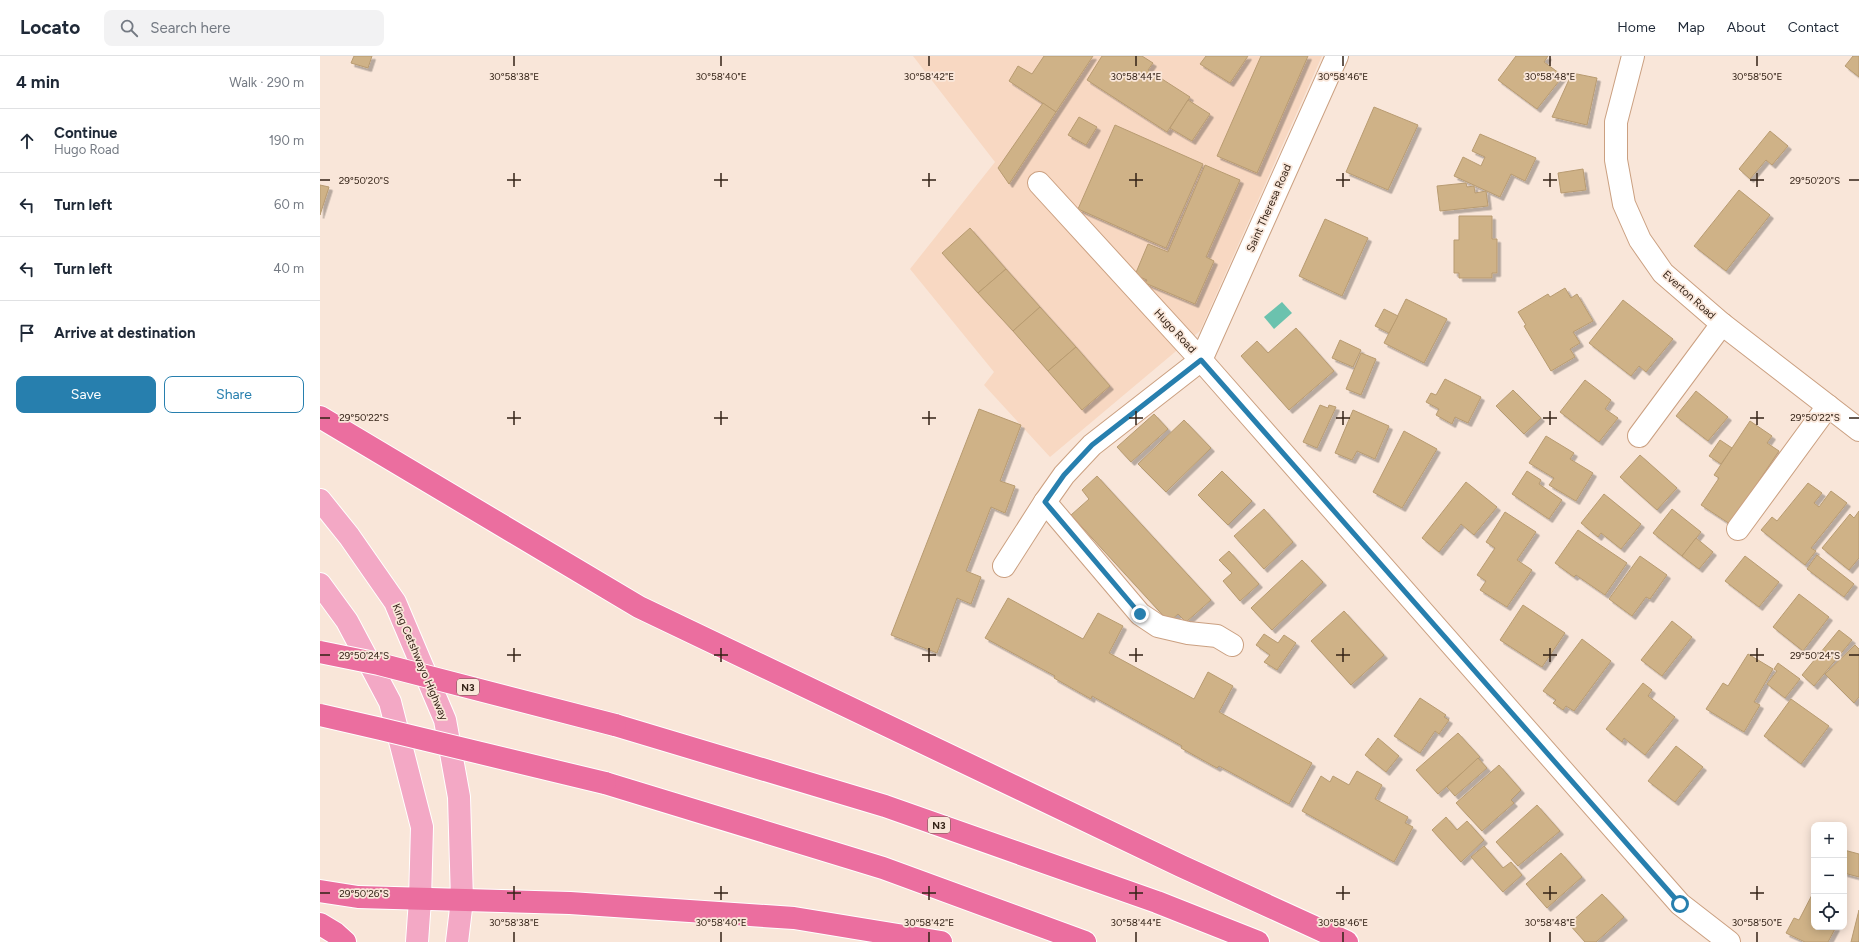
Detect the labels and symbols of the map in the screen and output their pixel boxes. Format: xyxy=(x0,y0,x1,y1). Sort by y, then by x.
text: 30°58'38"E xyxy=(489,70,539,83)
text: 30°58'40"E xyxy=(695,70,747,83)
text: 30°58'42"E xyxy=(904,70,954,83)
text: 30°58'44"E xyxy=(1111,70,1162,83)
text: 30°58'46"E xyxy=(1318,70,1368,83)
text: 30°58'48"E xyxy=(1525,70,1576,83)
text: 30°58'50"E xyxy=(1732,70,1782,83)
street label: Saint Theresa Road xyxy=(1244,162,1294,254)
text: 29°50'20"S xyxy=(339,174,389,187)
text: 29°50'20"S xyxy=(1790,174,1840,187)
street label: Everton Road xyxy=(1660,268,1718,322)
street label: Hugo Road xyxy=(1151,306,1199,356)
text: 29°50'22"S xyxy=(339,411,389,424)
text: 29°50'22"S xyxy=(1790,411,1840,424)
street label: King Cetshwayo Highway xyxy=(389,602,451,723)
route end xyxy=(1131,605,1149,623)
text: 29°50'24"S xyxy=(339,649,389,662)
text: 29°50'24"S xyxy=(1790,649,1840,662)
road number: N3 xyxy=(457,679,479,695)
road number: N3 xyxy=(928,817,950,833)
text: 29°50'26"S xyxy=(339,887,389,900)
route start xyxy=(1671,895,1689,913)
text: 30°58'38"E xyxy=(489,916,539,929)
text: 30°58'40"E xyxy=(695,916,747,929)
text: 30°58'42"E xyxy=(904,916,954,929)
text: 30°58'44"E xyxy=(1111,916,1162,929)
text: 30°58'46"E xyxy=(1318,916,1368,929)
text: 30°58'48"E xyxy=(1525,916,1576,929)
text: 30°58'50"E xyxy=(1732,916,1782,929)

